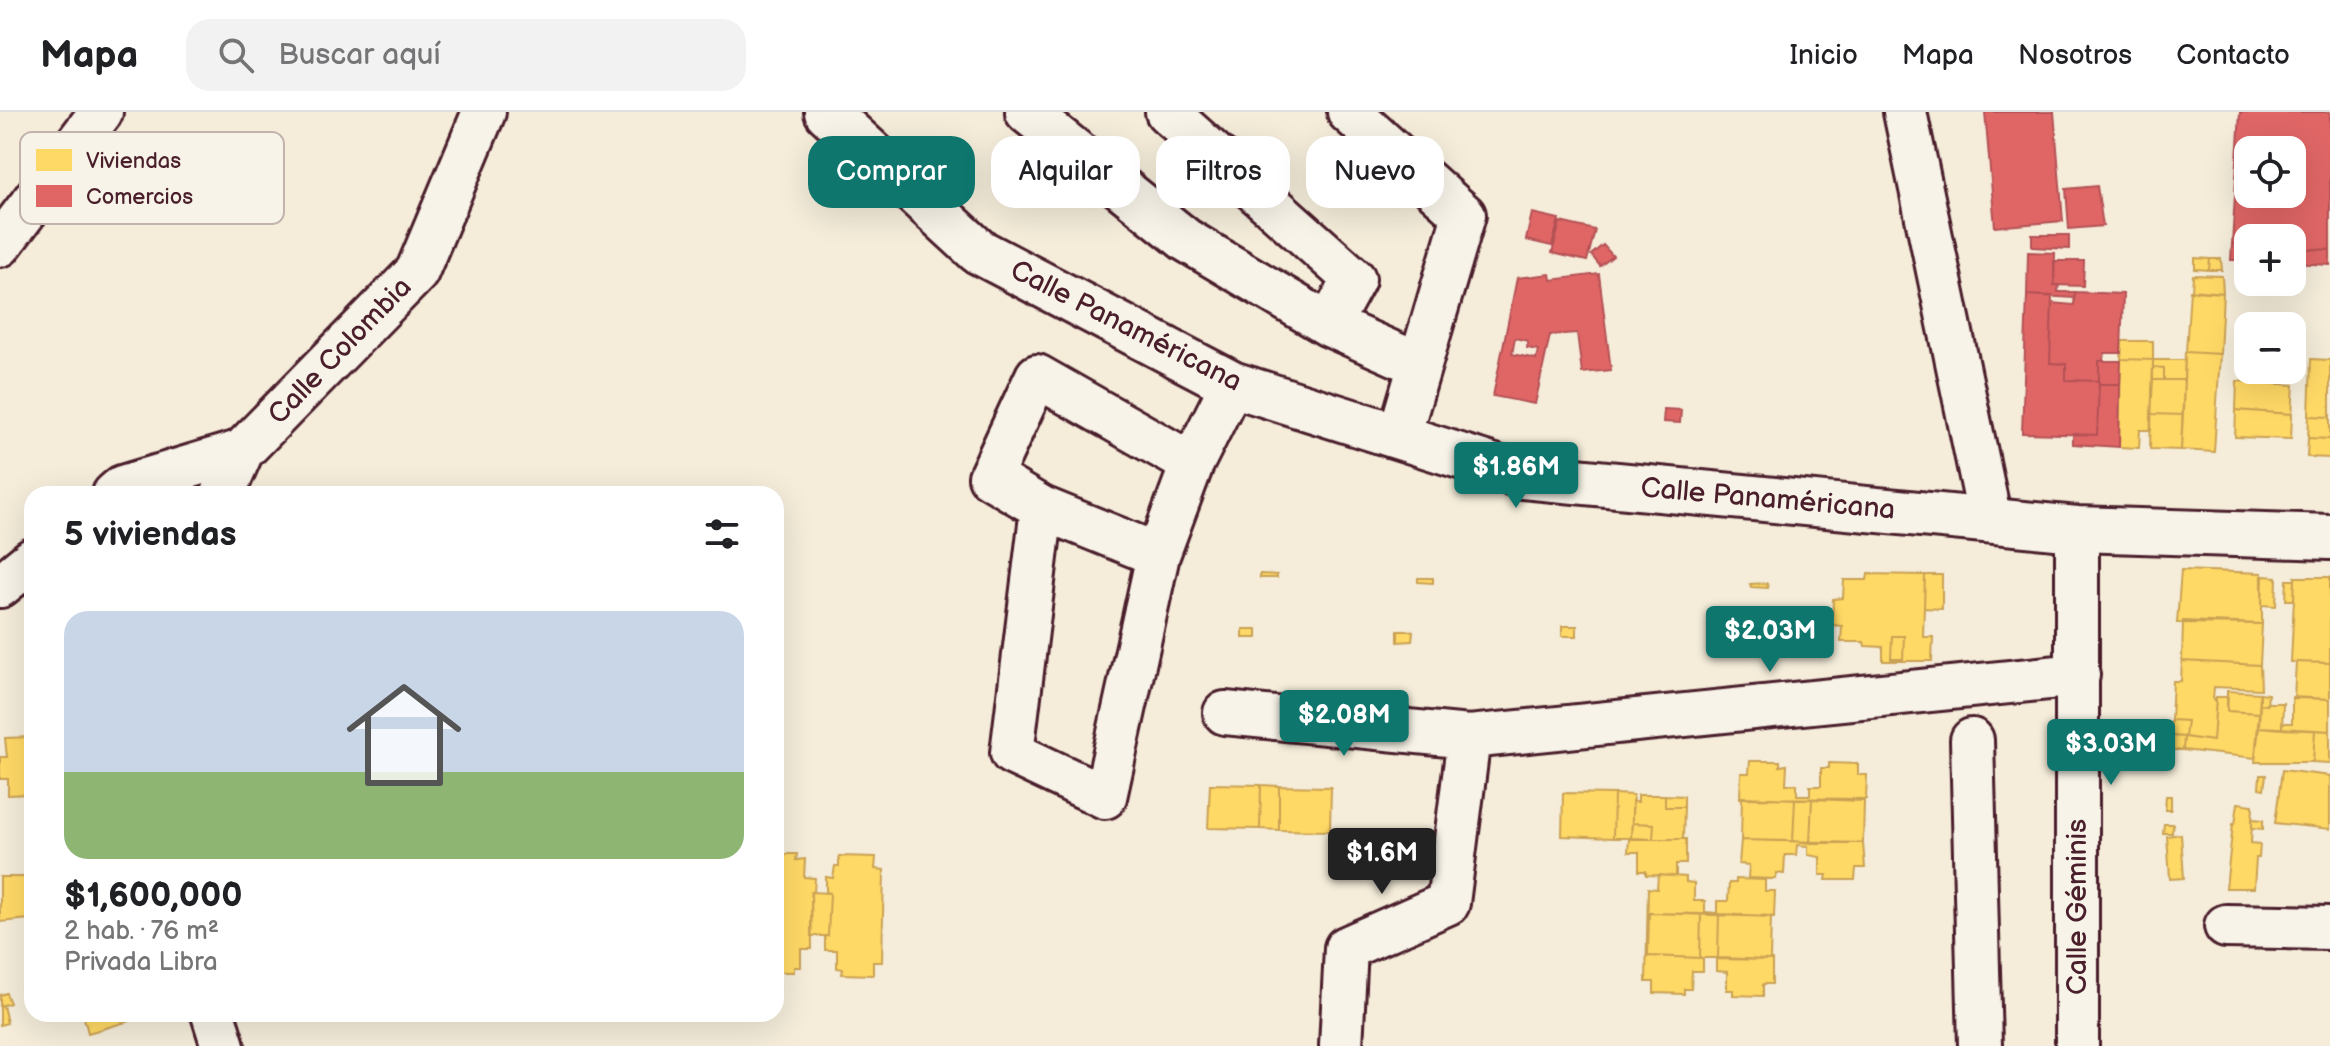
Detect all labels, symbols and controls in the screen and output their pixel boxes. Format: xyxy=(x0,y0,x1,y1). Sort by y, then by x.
search box xyxy=(186,19,746,91)
text: Mapa xyxy=(40,33,138,78)
icon: search xyxy=(214,33,258,77)
text: Buscar aquí xyxy=(278,37,441,73)
text: Inicio xyxy=(1789,39,1858,72)
text: Mapa xyxy=(1902,39,1974,72)
text: Nosotros xyxy=(2018,39,2132,72)
text: Contacto xyxy=(2176,39,2290,72)
legend xyxy=(20,132,284,224)
chip: Comprar xyxy=(808,136,975,208)
chip: Alquilar xyxy=(991,136,1140,208)
chip: Filtros xyxy=(1156,136,1290,208)
chip: Nuevo xyxy=(1306,136,1444,208)
map controls xyxy=(2234,136,2306,384)
button: locate xyxy=(2234,136,2306,208)
text: Viviendas xyxy=(86,148,181,175)
text: Comercios xyxy=(86,184,193,211)
button: + xyxy=(2234,224,2306,296)
street label: Calle Panaméricana xyxy=(1005,253,1247,399)
street label: Calle Colombia xyxy=(262,271,418,431)
button: − xyxy=(2234,312,2306,384)
pin: $1.86M xyxy=(1451,442,1581,510)
text: $1.86M xyxy=(1472,452,1560,483)
street label: Calle Panaméricana xyxy=(1639,471,1897,527)
icon: filters xyxy=(700,512,744,556)
text: 5 viviendas xyxy=(64,514,236,555)
pin: $2.03M xyxy=(1705,606,1835,674)
text: $2.03M xyxy=(1724,616,1816,647)
icon: home xyxy=(332,663,476,807)
pin: $2.08M xyxy=(1279,690,1409,758)
text: $2.08M xyxy=(1298,700,1390,731)
pin: $3.03M xyxy=(2046,719,2176,787)
text: $3.03M xyxy=(2065,729,2157,760)
street label: Calle Géminis xyxy=(2061,819,2094,995)
pin: $1.6M xyxy=(1326,828,1438,896)
text: $1.6M xyxy=(1346,838,1418,869)
text: $1,600,000 xyxy=(64,875,242,916)
text: 2 hab. · 76 m² xyxy=(64,916,219,947)
text: Privada Libra xyxy=(64,947,218,978)

